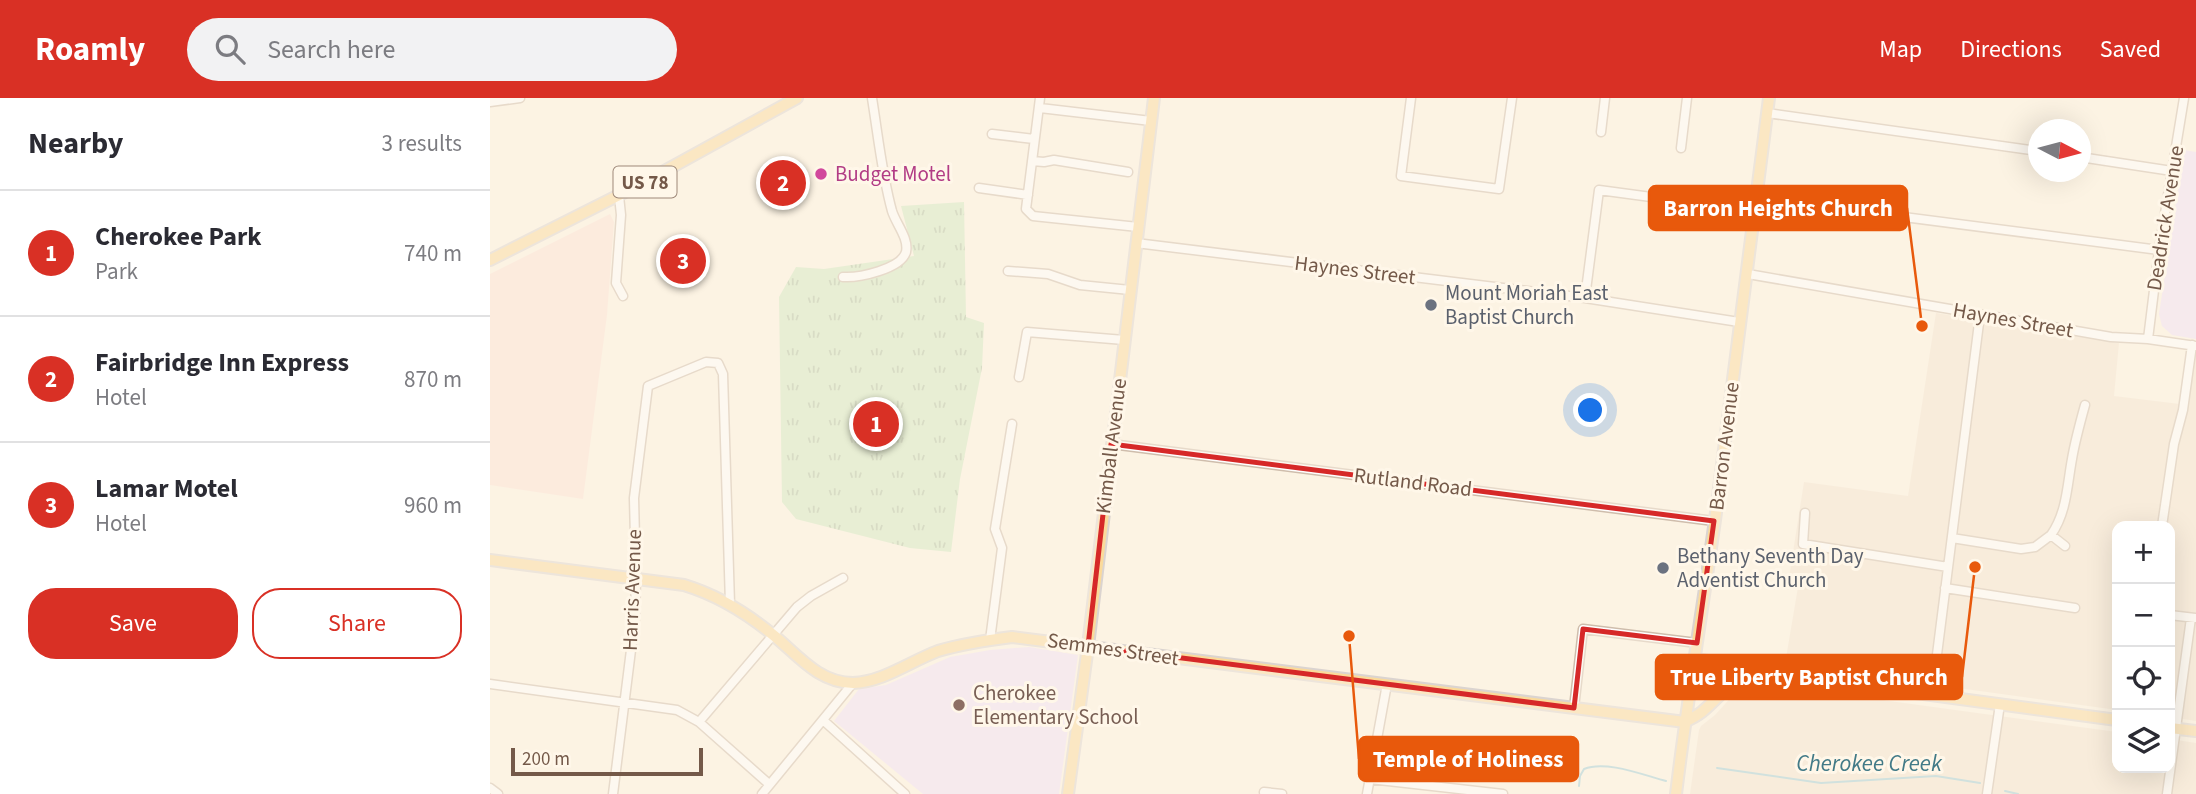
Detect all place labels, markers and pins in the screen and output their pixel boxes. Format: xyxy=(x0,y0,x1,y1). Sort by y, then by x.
pin: 2 xyxy=(760,157,806,209)
place label: Budget Motel xyxy=(835,159,951,189)
marker: Budget Motel xyxy=(813,166,829,182)
callout: Barron Heights Church xyxy=(1649,186,1907,230)
pin: 3 xyxy=(660,235,706,287)
place label: Mount Moriah East Baptist Church xyxy=(1445,278,1608,332)
marker: Mount Moriah East Baptist Church xyxy=(1423,297,1439,313)
pin: 1 xyxy=(853,398,899,450)
place label: Bethany Seventh Day Adventist Church xyxy=(1677,541,1864,595)
marker: Bethany Seventh Day Adventist Church xyxy=(1655,560,1671,576)
callout: True Liberty Baptist Church xyxy=(1656,655,1962,699)
place label: Cherokee Elementary School xyxy=(973,678,1139,732)
marker: Cherokee Elementary School xyxy=(951,697,967,713)
callout: Temple of Holiness xyxy=(1359,737,1578,781)

